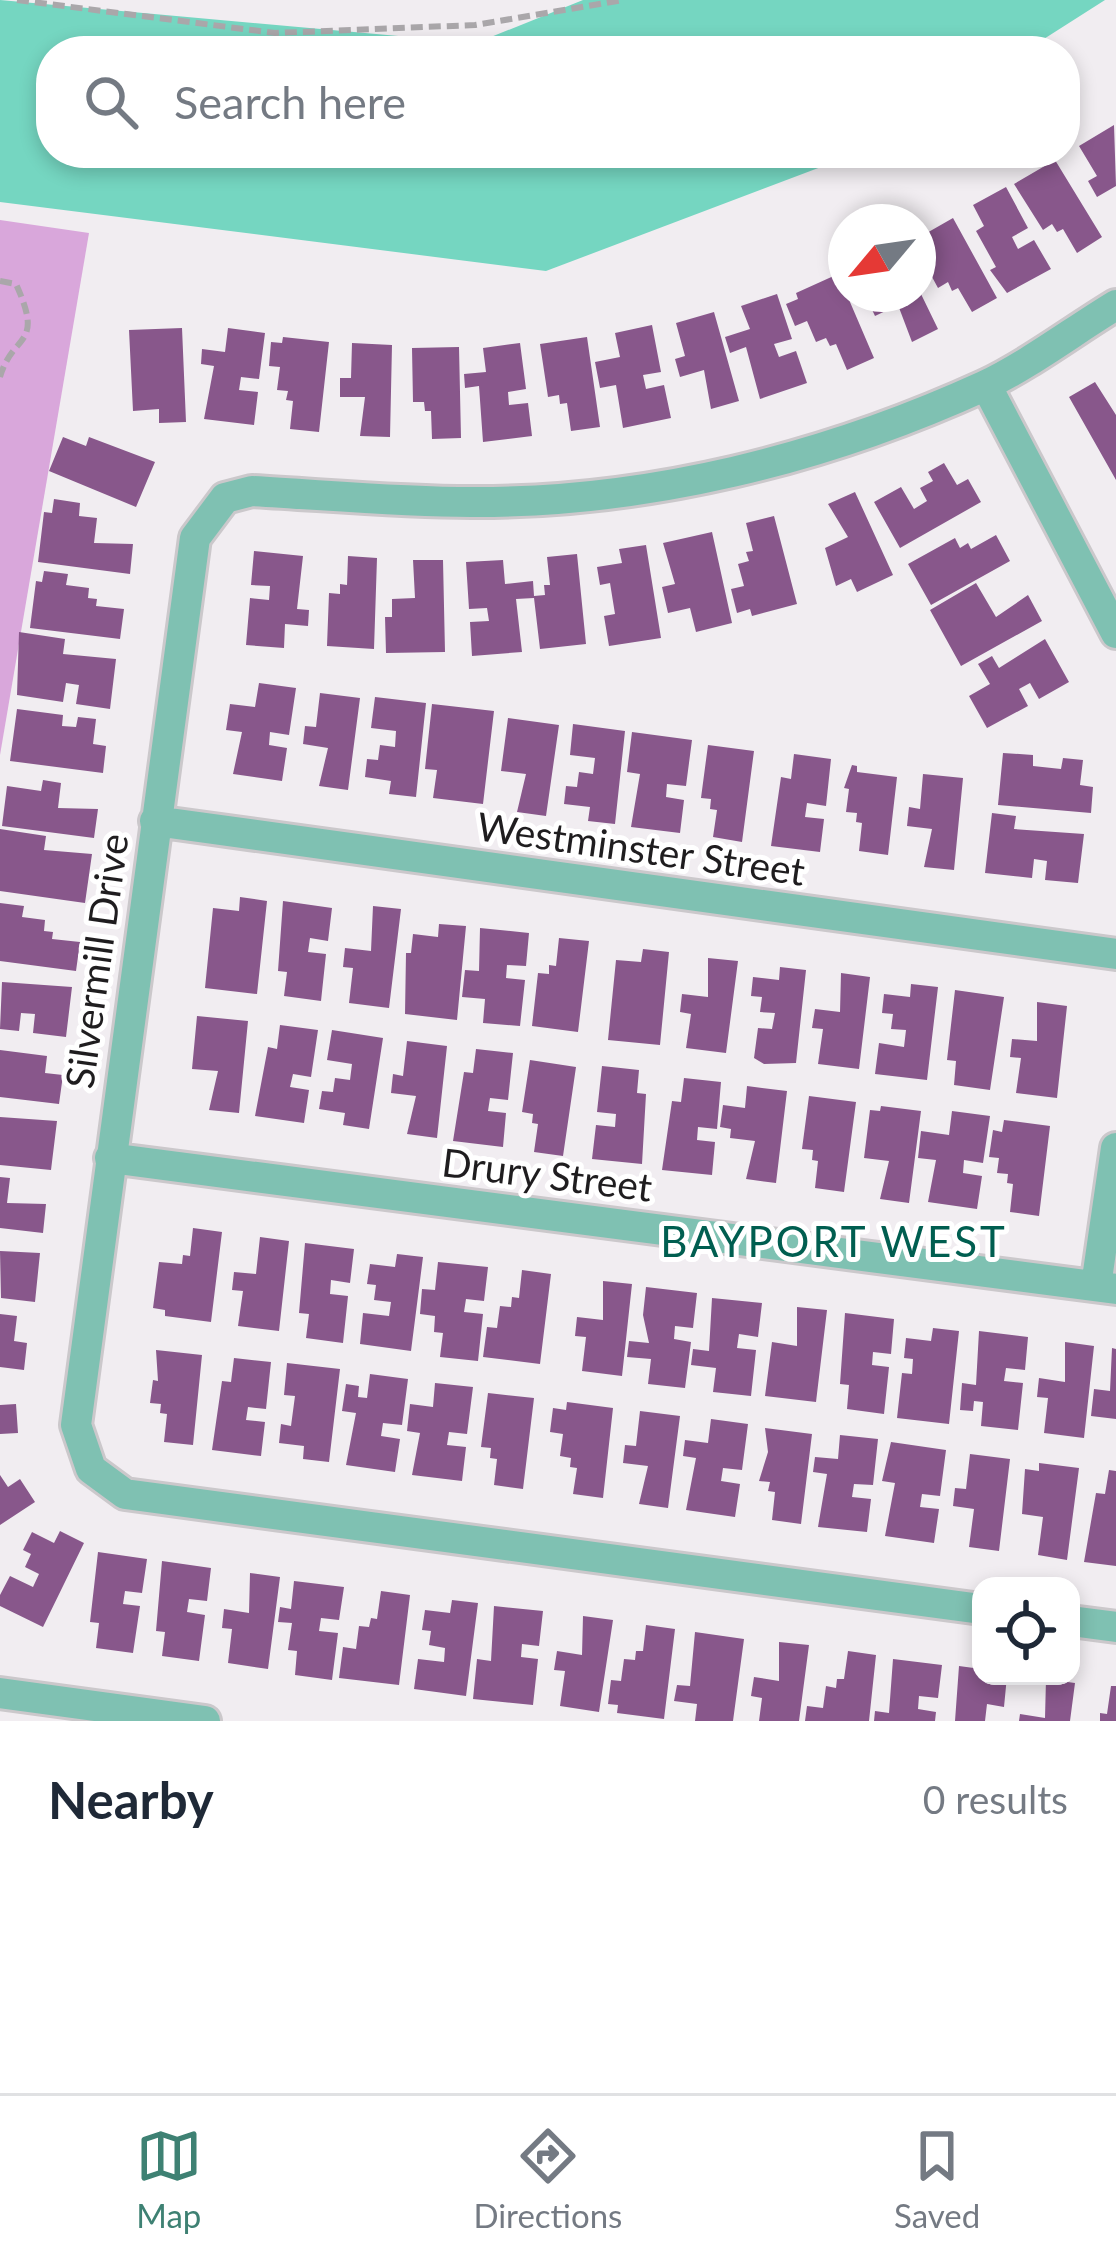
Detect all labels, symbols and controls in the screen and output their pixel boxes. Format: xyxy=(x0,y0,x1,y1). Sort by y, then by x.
search box xyxy=(36,36,1080,168)
icon: search xyxy=(78,69,144,135)
text: Search here xyxy=(174,75,406,129)
north arrow xyxy=(828,204,936,312)
street label: Westminster Street xyxy=(474,802,808,894)
street label: Silvermill Drive xyxy=(55,831,137,1091)
street label: Drury Street xyxy=(439,1138,655,1210)
district label: BAYPORT WEST xyxy=(660,1216,1008,1266)
map controls xyxy=(972,1577,1080,1685)
button: locate xyxy=(972,1577,1080,1685)
text: Nearby xyxy=(48,1769,214,1830)
text: 0 results xyxy=(923,1776,1068,1822)
tab: Map xyxy=(136,2123,202,2235)
tab: Directions xyxy=(473,2123,622,2235)
tab: Saved xyxy=(894,2123,980,2235)

